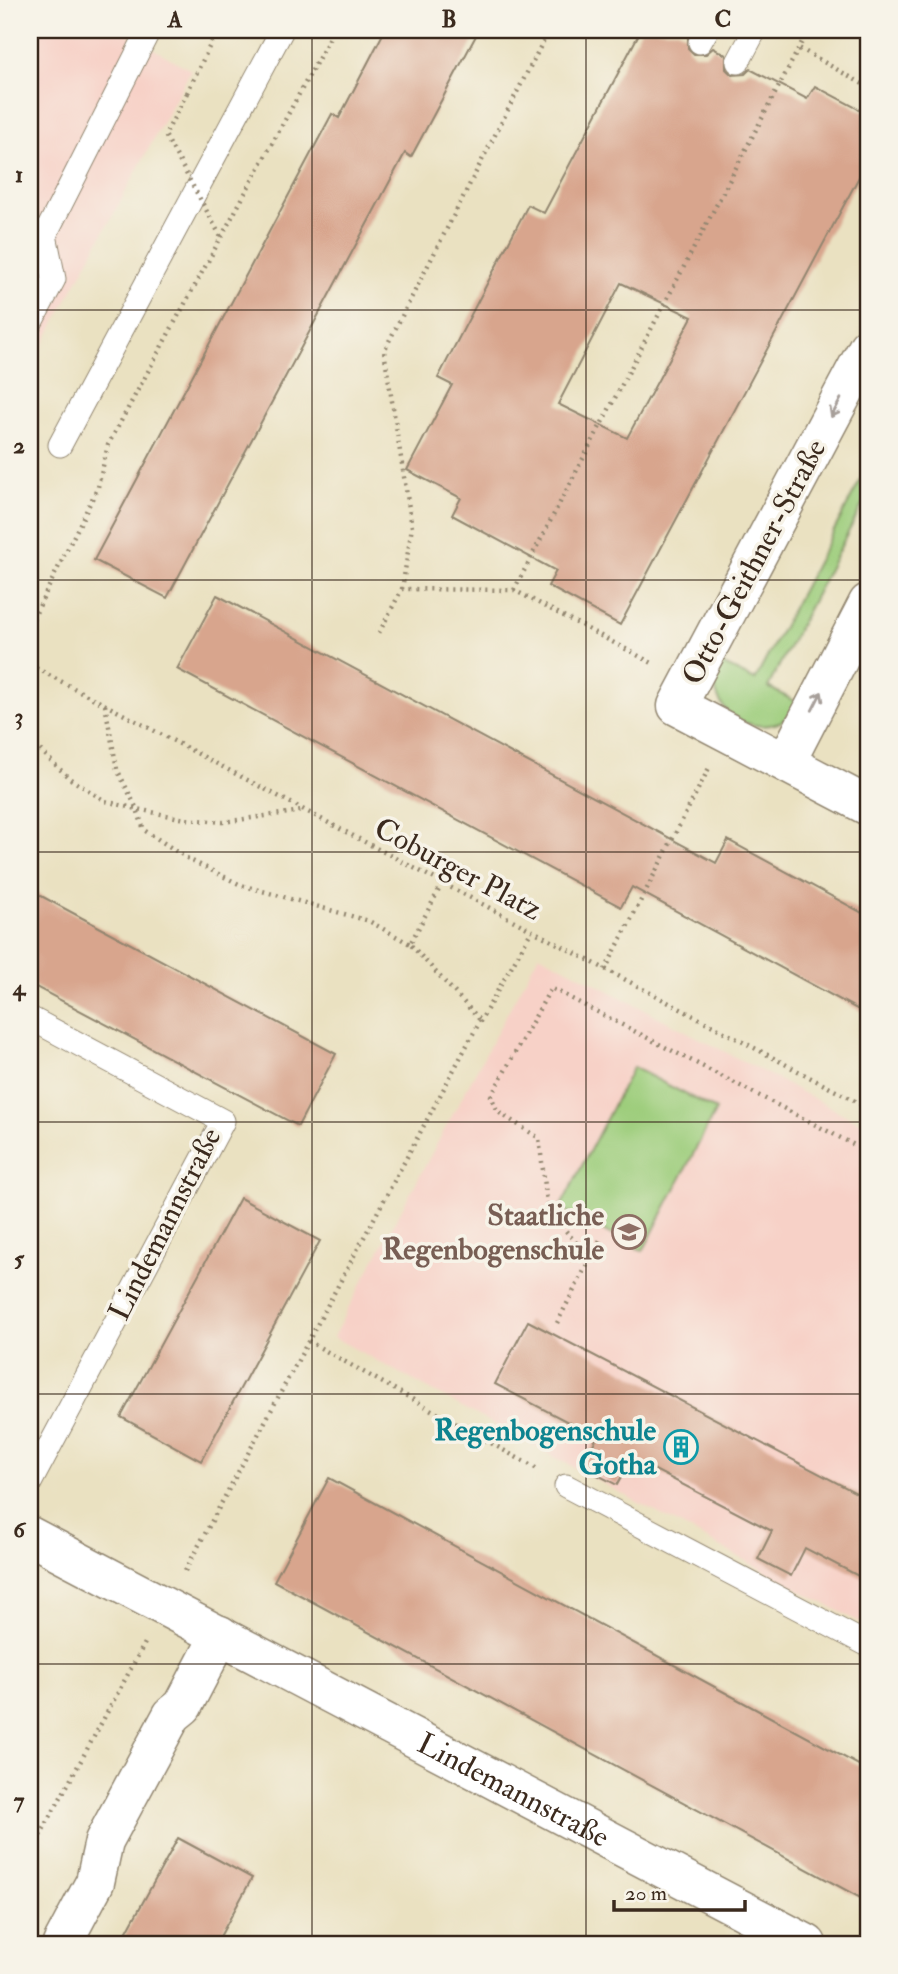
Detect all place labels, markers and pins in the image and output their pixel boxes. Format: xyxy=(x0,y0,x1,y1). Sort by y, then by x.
place label: Staatliche Regenbogenschule xyxy=(382,1197,604,1268)
school or university icon: Staatliche Regenbogenschule xyxy=(610,1213,648,1251)
place label: Regenbogenschule Gotha xyxy=(434,1412,658,1483)
building icon: Regenbogenschule Gotha xyxy=(662,1428,700,1466)

